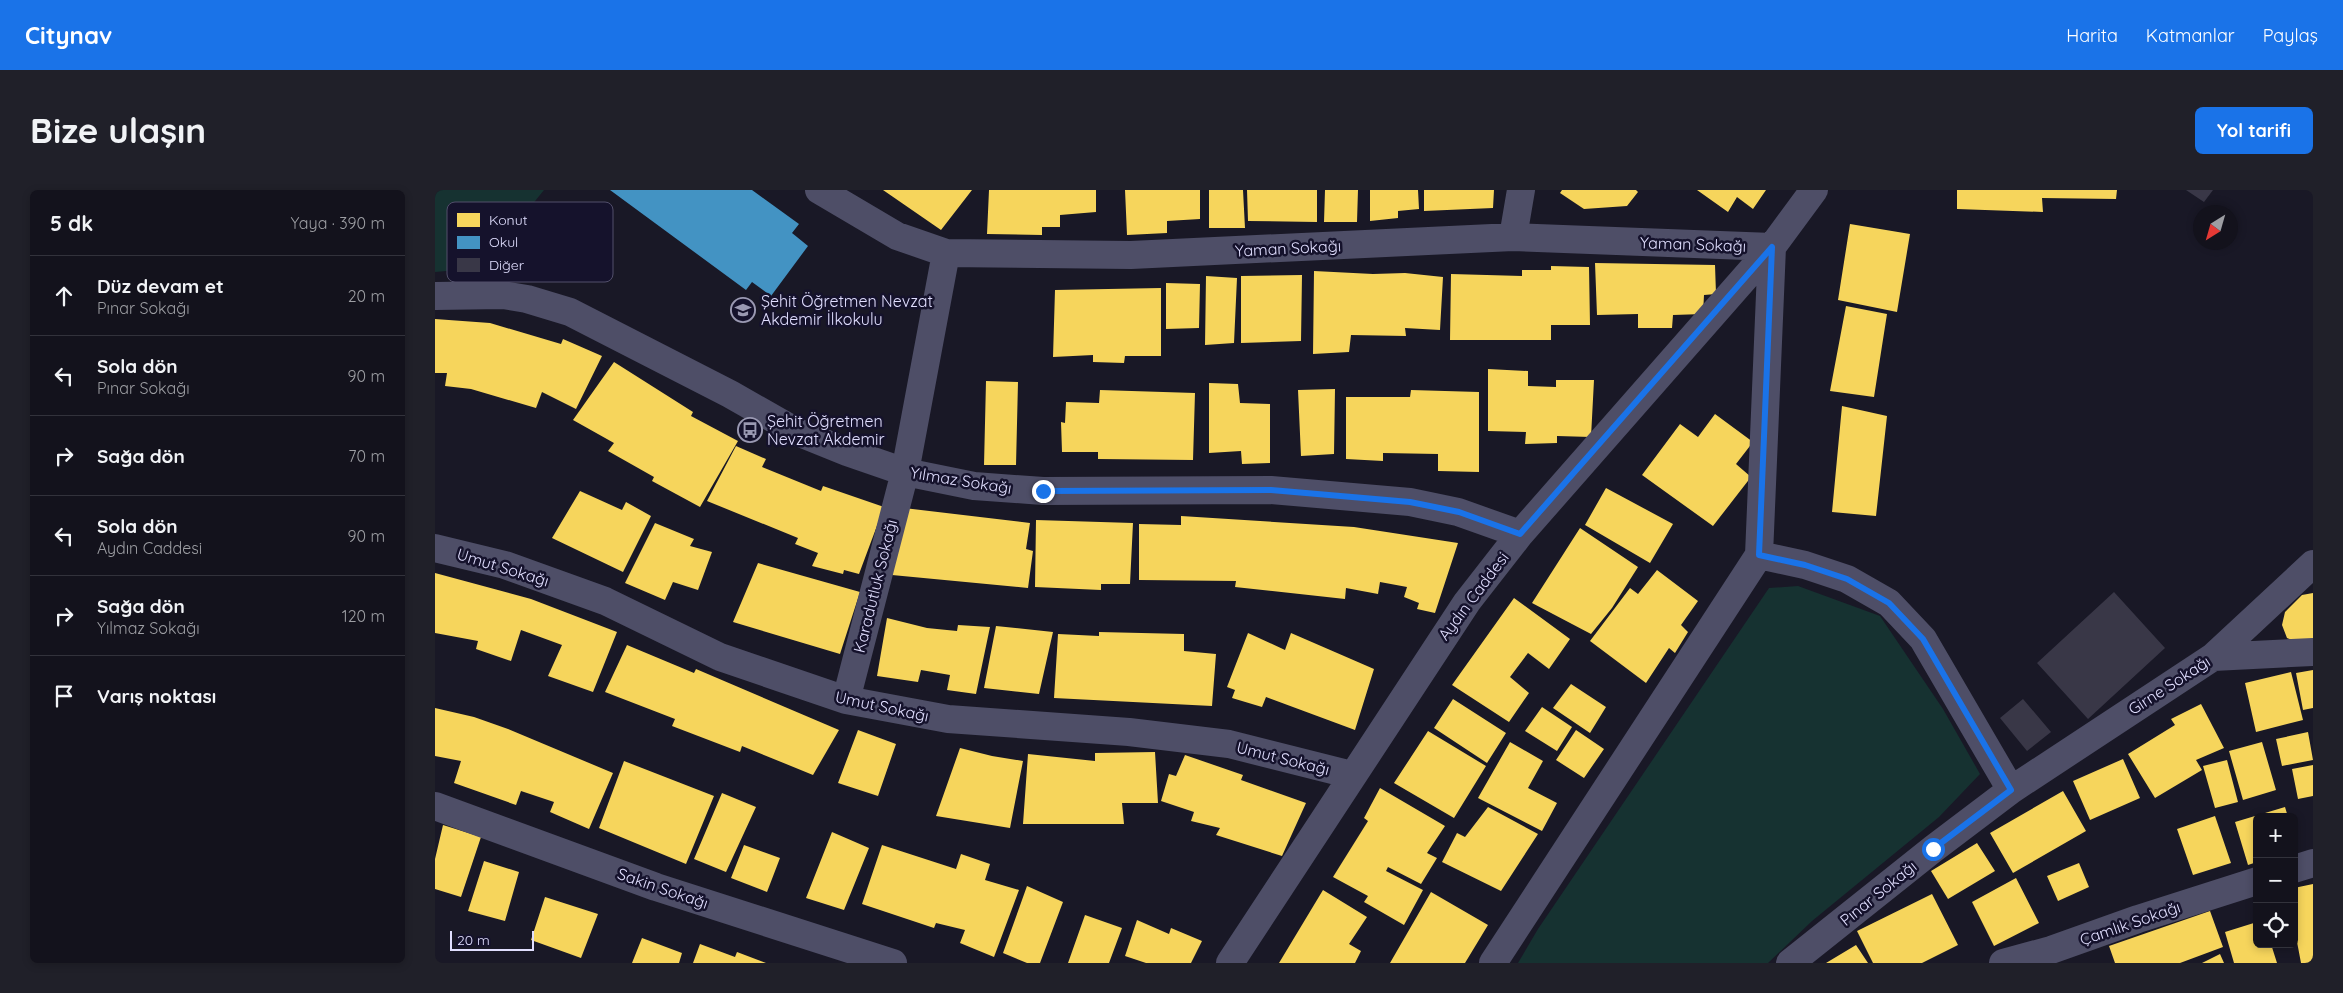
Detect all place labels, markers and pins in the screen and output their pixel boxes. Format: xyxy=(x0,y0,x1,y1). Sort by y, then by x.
place label: Şehit Öğretmen Nevzat Akdemir İlkokulu xyxy=(761,291,933,329)
school or university icon: Şehit Öğretmen Nevzat Akdemir İlkokulu xyxy=(730,297,756,323)
place label: Şehit Öğretmen Nevzat Akdemir xyxy=(767,411,885,449)
bus stop icon: Şehit Öğretmen Nevzat Akdemir xyxy=(737,417,763,443)

